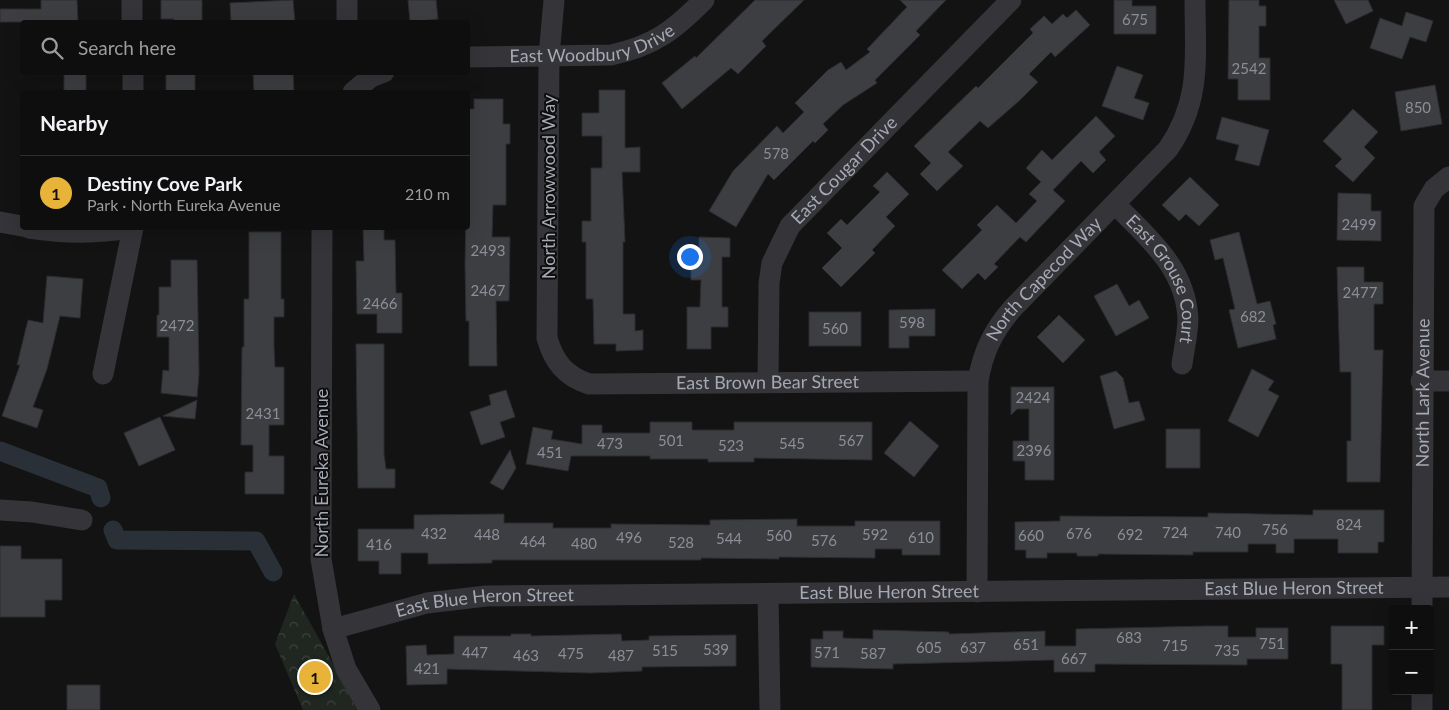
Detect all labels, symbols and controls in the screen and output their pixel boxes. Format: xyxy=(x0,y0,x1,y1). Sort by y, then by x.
house number: 675 xyxy=(1122,10,1148,28)
street label: East Woodbury Drive xyxy=(509,19,678,66)
search box xyxy=(20,20,470,75)
icon: search xyxy=(38,34,66,62)
text: Search here xyxy=(78,36,176,59)
house number: 2542 xyxy=(1232,59,1266,77)
street label: North Arrowwood Way xyxy=(537,94,559,279)
house number: 850 xyxy=(1405,98,1431,116)
text: Nearby xyxy=(40,110,108,135)
street label: East Cougar Drive xyxy=(786,111,901,228)
house number: 578 xyxy=(763,144,789,162)
text: Destiny Cove Park xyxy=(87,172,243,195)
text: 1 xyxy=(51,184,61,203)
text: 210 m xyxy=(405,184,450,203)
text: Park · North Eureka Avenue xyxy=(87,195,281,214)
street label: East Grouse Court xyxy=(1122,209,1200,346)
street label: North Capecod Way xyxy=(981,212,1106,344)
house number: 2499 xyxy=(1342,215,1376,233)
house number: 2493 xyxy=(471,241,505,259)
your location xyxy=(677,244,703,270)
house number: 2467 xyxy=(471,281,506,299)
house number: 2477 xyxy=(1343,283,1378,301)
house number: 2466 xyxy=(363,294,398,312)
house number: 682 xyxy=(1240,307,1266,325)
house number: 598 xyxy=(899,313,925,331)
house number: 2472 xyxy=(160,316,194,334)
street label: North Lark Avenue xyxy=(1411,318,1433,468)
house number: 560 xyxy=(822,319,848,337)
street label: East Brown Bear Street xyxy=(676,370,859,393)
house number: 2424 xyxy=(1016,388,1051,406)
street label: North Eureka Avenue xyxy=(310,389,332,557)
house number: 2431 xyxy=(246,404,280,422)
house number: 501 xyxy=(658,431,684,449)
house number: 567 xyxy=(838,431,864,449)
house number: 473 xyxy=(597,434,623,452)
house number: 545 xyxy=(779,434,805,452)
house number: 523 xyxy=(718,436,744,454)
house number: 2396 xyxy=(1017,441,1052,459)
house number: 451 xyxy=(537,443,563,461)
house number: 824 xyxy=(1336,515,1362,533)
house number: 756 xyxy=(1262,520,1288,538)
house number: 724 xyxy=(1162,523,1188,541)
house number: 740 xyxy=(1215,523,1241,541)
house number: 432 xyxy=(421,524,447,542)
house number: 676 xyxy=(1066,524,1092,542)
house number: 448 xyxy=(474,525,500,543)
house number: 592 xyxy=(862,525,888,543)
house number: 692 xyxy=(1117,525,1143,543)
house number: 560 xyxy=(766,526,792,544)
house number: 660 xyxy=(1018,526,1044,544)
house number: 496 xyxy=(616,528,642,546)
house number: 610 xyxy=(908,528,934,546)
house number: 544 xyxy=(716,529,742,547)
house number: 576 xyxy=(811,531,837,549)
house number: 464 xyxy=(520,532,546,550)
house number: 528 xyxy=(668,533,694,551)
house number: 480 xyxy=(571,534,597,552)
house number: 416 xyxy=(366,535,392,553)
street label: East Blue Heron Street xyxy=(1204,576,1384,599)
street label: East Blue Heron Street xyxy=(799,579,979,603)
street label: East Blue Heron Street xyxy=(393,583,574,621)
map controls xyxy=(1389,605,1434,695)
button: + xyxy=(1389,605,1434,650)
house number: 683 xyxy=(1116,628,1142,646)
house number: 751 xyxy=(1259,634,1285,652)
house number: 651 xyxy=(1013,635,1039,653)
house number: 715 xyxy=(1162,636,1188,654)
house number: 605 xyxy=(916,638,942,656)
house number: 637 xyxy=(960,638,986,656)
house number: 539 xyxy=(703,640,729,658)
house number: 515 xyxy=(652,641,678,659)
house number: 735 xyxy=(1214,641,1240,659)
house number: 447 xyxy=(462,643,488,661)
house number: 571 xyxy=(814,643,840,661)
house number: 475 xyxy=(558,644,584,662)
house number: 587 xyxy=(860,644,886,662)
house number: 463 xyxy=(513,646,539,664)
house number: 487 xyxy=(608,646,634,664)
house number: 667 xyxy=(1061,649,1087,667)
button: − xyxy=(1389,650,1434,695)
pin: 1 xyxy=(299,658,331,696)
house number: 421 xyxy=(414,659,440,677)

